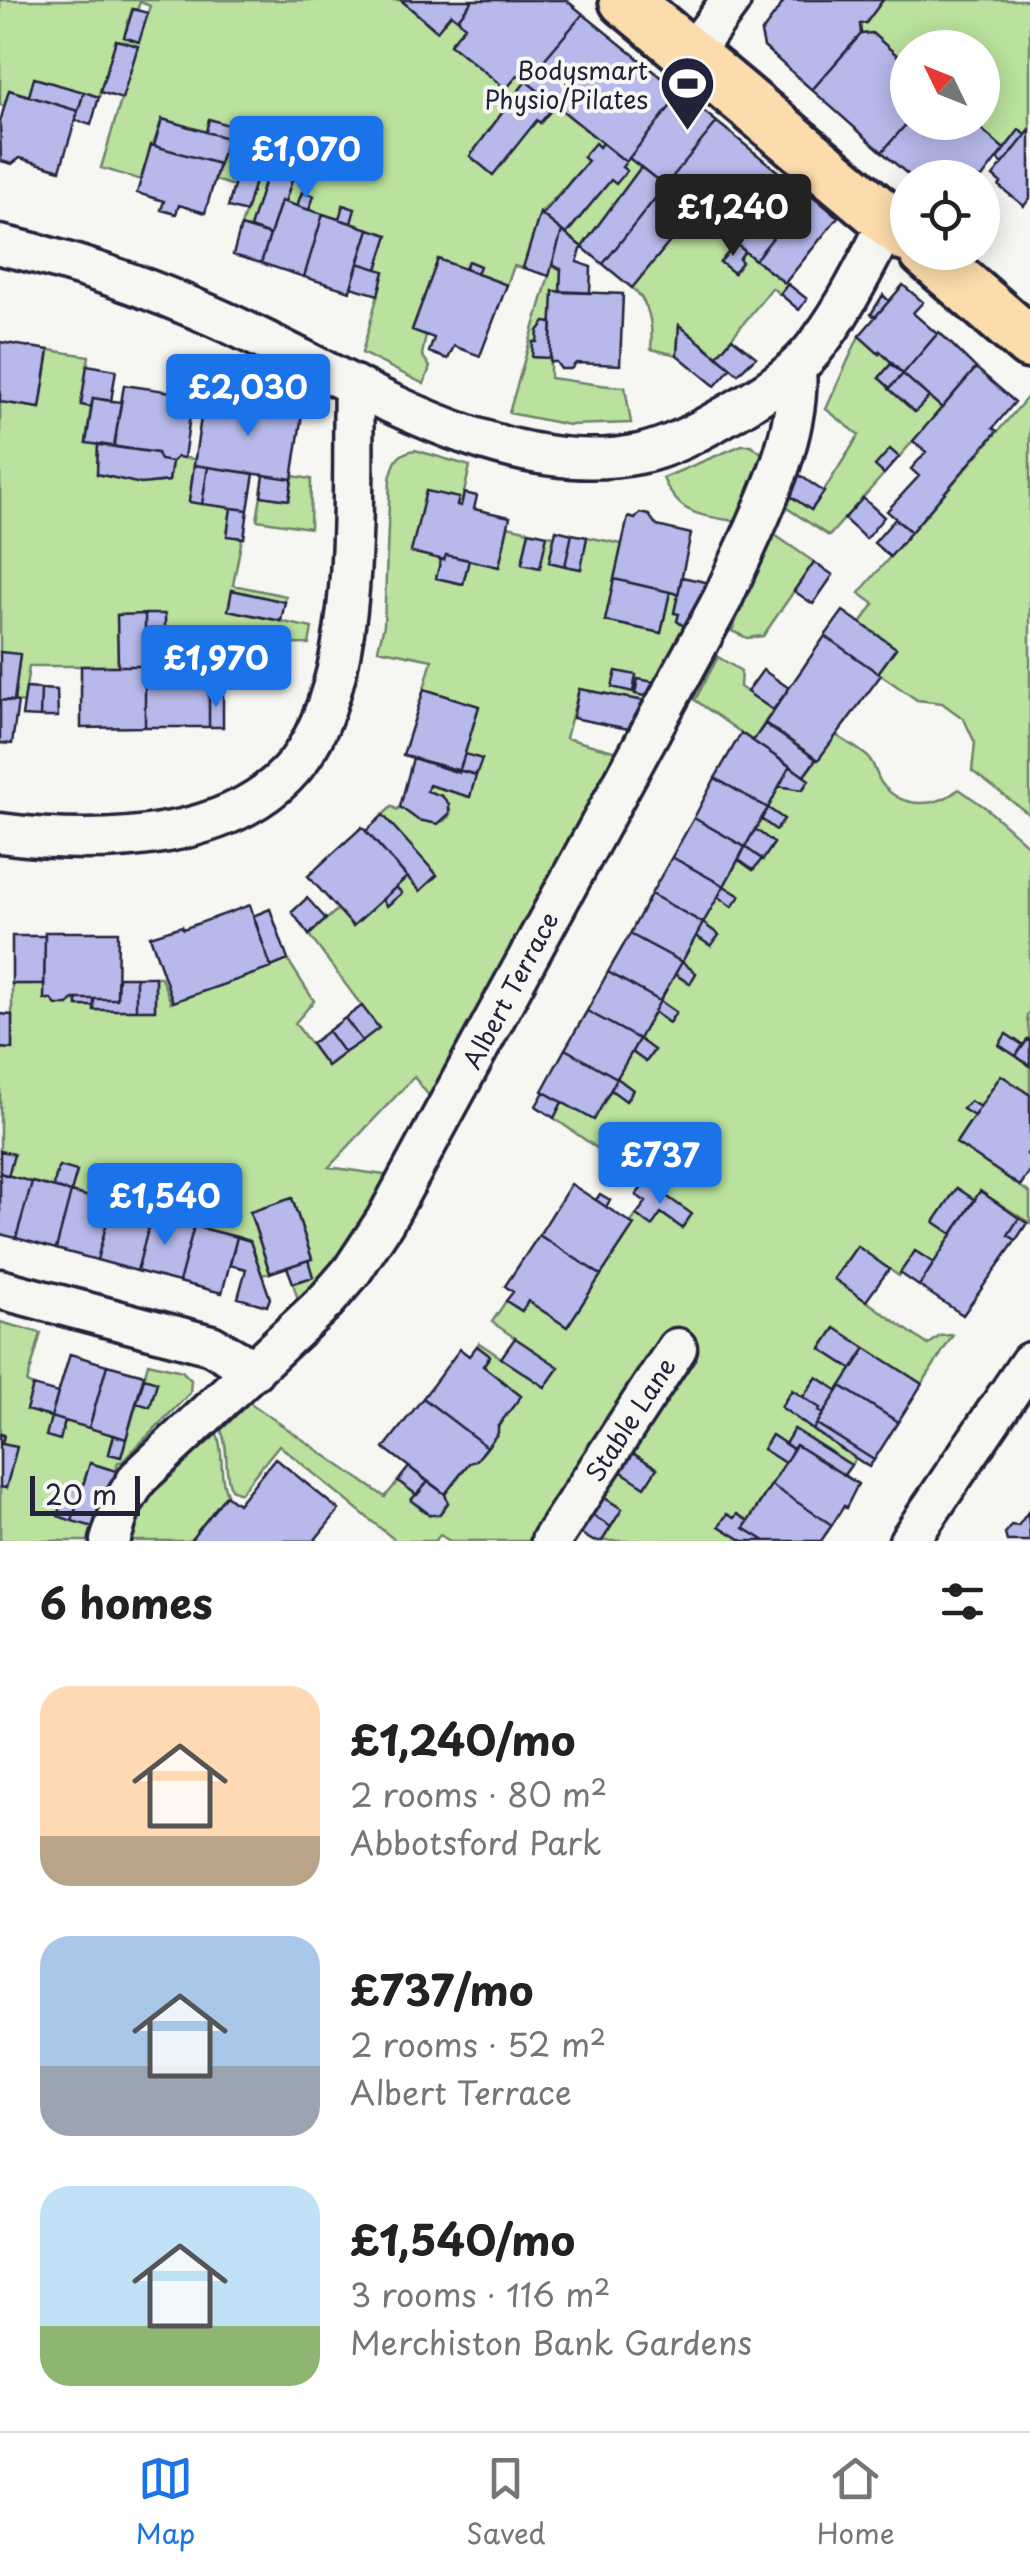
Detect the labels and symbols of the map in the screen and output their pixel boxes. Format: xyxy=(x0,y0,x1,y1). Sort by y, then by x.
north arrow xyxy=(890,30,1000,140)
place label: Bodysmart Physio/Pilates xyxy=(484,51,648,118)
sports icon: Bodysmart Physio/Pilates xyxy=(657,54,717,133)
pin: £1,070 xyxy=(225,116,387,201)
pin: £1,240 xyxy=(652,174,814,259)
pin: £2,030 xyxy=(167,354,329,439)
pin: £1,970 xyxy=(135,625,297,710)
street label: Albert Terrace xyxy=(453,905,567,1075)
pin: £737 xyxy=(601,1122,719,1207)
pin: £1,540 xyxy=(84,1163,246,1248)
street label: Stable Lane xyxy=(575,1349,685,1489)
scale bar xyxy=(30,1471,140,1516)

